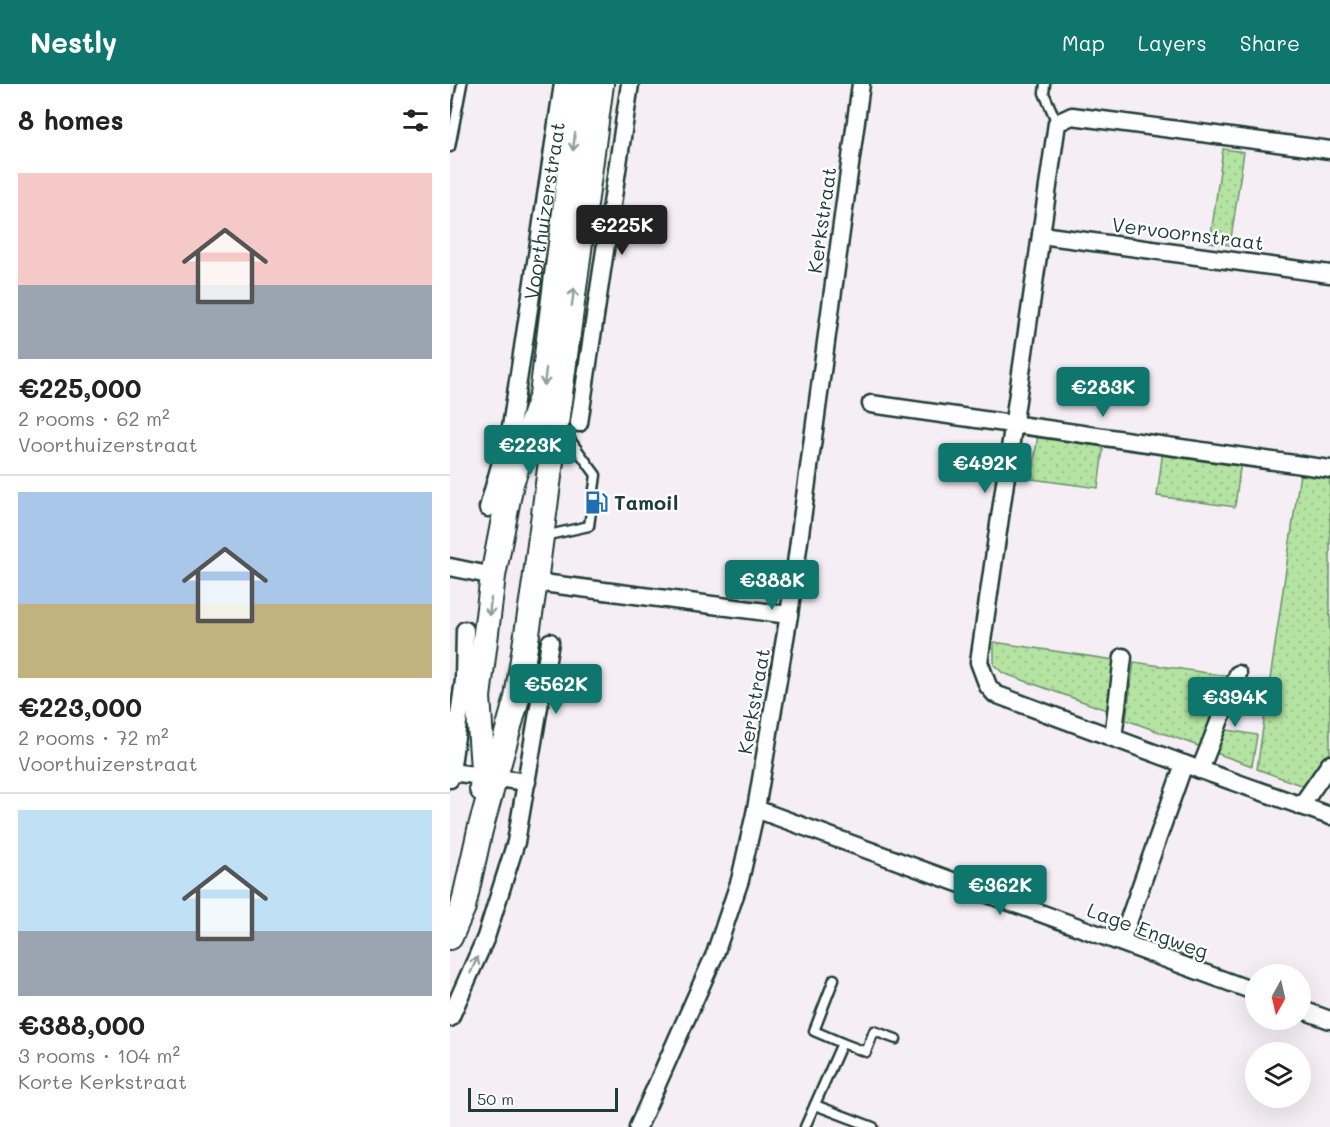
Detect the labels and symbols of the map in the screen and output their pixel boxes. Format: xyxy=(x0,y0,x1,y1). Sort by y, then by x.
street label: Voorthuizerstraat xyxy=(517,120,570,301)
one-way arrow xyxy=(568,132,579,151)
street label: Kerkstraat xyxy=(801,165,841,275)
pin: €225K xyxy=(580,205,664,256)
street label: Vervoornstraat xyxy=(1110,211,1266,255)
one-way arrow xyxy=(567,288,578,308)
one-way arrow xyxy=(539,367,550,387)
pin: €283K xyxy=(1061,367,1145,418)
pin: €223K xyxy=(488,425,572,476)
pin: €492K xyxy=(943,443,1027,494)
fuel station icon: Tamoil xyxy=(583,489,609,515)
place label: Tamoil xyxy=(614,489,678,515)
pin: €388K xyxy=(730,560,814,611)
one-way arrow xyxy=(484,596,495,616)
street label: Kerkstraat xyxy=(731,646,775,756)
pin: €562K xyxy=(514,664,598,715)
pin: €394K xyxy=(1193,677,1277,728)
pin: €362K xyxy=(958,865,1042,916)
street label: Lage Engweg xyxy=(1084,896,1212,964)
one-way arrow xyxy=(469,956,480,975)
north arrow xyxy=(1245,964,1311,1030)
scale bar xyxy=(468,1085,618,1112)

